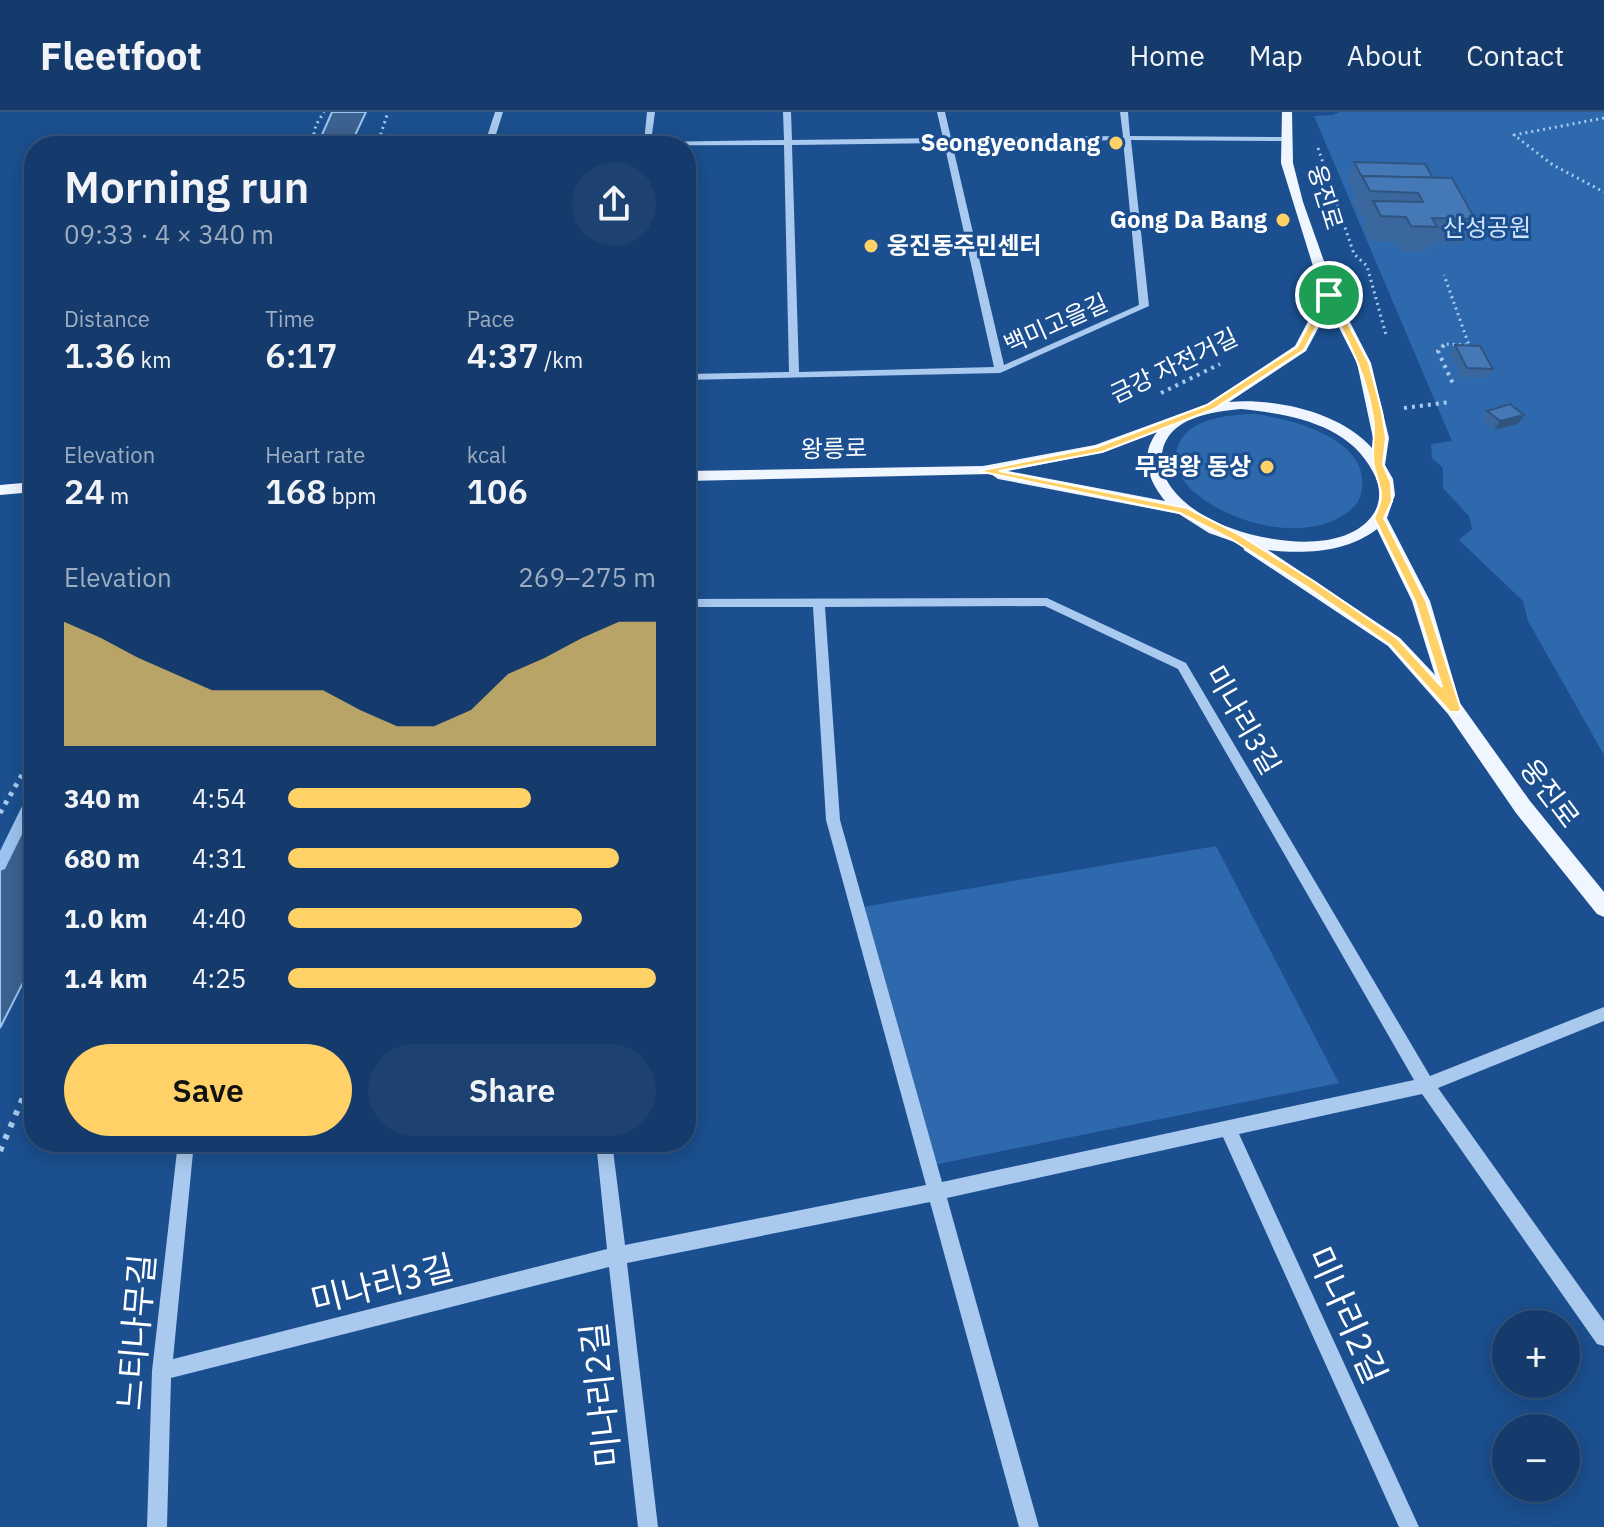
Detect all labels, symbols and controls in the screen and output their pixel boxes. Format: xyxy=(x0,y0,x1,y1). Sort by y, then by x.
text: Fleetfoot xyxy=(40,31,202,80)
text: Home xyxy=(1129,37,1205,74)
text: Map xyxy=(1249,37,1303,74)
text: About xyxy=(1347,37,1422,74)
text: Contact xyxy=(1466,37,1564,74)
place label: Seongyeondang xyxy=(921,126,1101,158)
marker: Seongyeondang xyxy=(1107,134,1125,152)
text: Morning run xyxy=(64,158,309,215)
street label: 웅진로 xyxy=(1301,160,1351,233)
button: share xyxy=(572,162,656,246)
place label: Gong Da Bang xyxy=(1110,203,1268,235)
marker: Gong Da Bang xyxy=(1274,211,1292,229)
park label: 산성공원 xyxy=(1443,211,1531,243)
text: 09:33 · 4 × 340 m xyxy=(64,217,274,251)
place label: 웅진동주민센터 xyxy=(887,229,1042,261)
marker: 웅진동주민센터 xyxy=(862,237,880,255)
pin xyxy=(1295,261,1363,329)
icon: arrive xyxy=(1307,273,1351,317)
street label: 백미고을길 xyxy=(999,286,1113,360)
text: Distance xyxy=(64,304,150,333)
text: Time xyxy=(265,304,315,333)
text: Pace xyxy=(467,304,515,333)
street label: 금강 자전거길 xyxy=(1104,320,1243,410)
text: 1.36 xyxy=(64,333,135,377)
text: 6:17 xyxy=(265,333,337,377)
text: 4:37 xyxy=(467,333,539,377)
text: km xyxy=(135,345,171,374)
text: /km xyxy=(539,345,583,374)
street label: 왕릉로 xyxy=(801,431,867,465)
text: Elevation xyxy=(64,440,155,469)
text: Heart rate xyxy=(265,440,365,469)
text: kcal xyxy=(467,440,507,469)
place label: 무령왕 동상 xyxy=(1135,450,1251,482)
marker: 무령왕 동상 xyxy=(1258,458,1276,476)
text: 24 xyxy=(64,469,105,513)
text: 168 xyxy=(265,469,327,513)
text: 106 xyxy=(467,469,528,513)
text: m xyxy=(105,481,129,510)
text: bpm xyxy=(327,481,376,510)
text: Elevation xyxy=(64,560,172,594)
text: 269–275 m xyxy=(518,560,656,594)
street label: 미나리3길 xyxy=(1197,659,1289,781)
street label: 웅진로 xyxy=(1512,751,1588,835)
text: 340 m xyxy=(64,781,140,815)
text: 4:54 xyxy=(192,781,246,815)
text: 680 m xyxy=(64,841,140,875)
text: 4:31 xyxy=(192,841,246,875)
text: 1.0 km xyxy=(64,901,148,935)
text: 4:40 xyxy=(192,901,246,935)
text: 1.4 km xyxy=(64,961,148,995)
text: 4:25 xyxy=(192,961,246,995)
button: Save xyxy=(64,1044,352,1136)
button: Share xyxy=(368,1044,656,1136)
street label: 미나리2길 xyxy=(1298,1239,1398,1390)
street label: 미나리3길 xyxy=(306,1244,458,1322)
street label: 느티나무길 xyxy=(106,1252,164,1412)
map controls xyxy=(1492,1310,1580,1502)
button: + xyxy=(1492,1310,1580,1398)
street label: 미나리2길 xyxy=(571,1320,629,1470)
button: − xyxy=(1492,1414,1580,1502)

